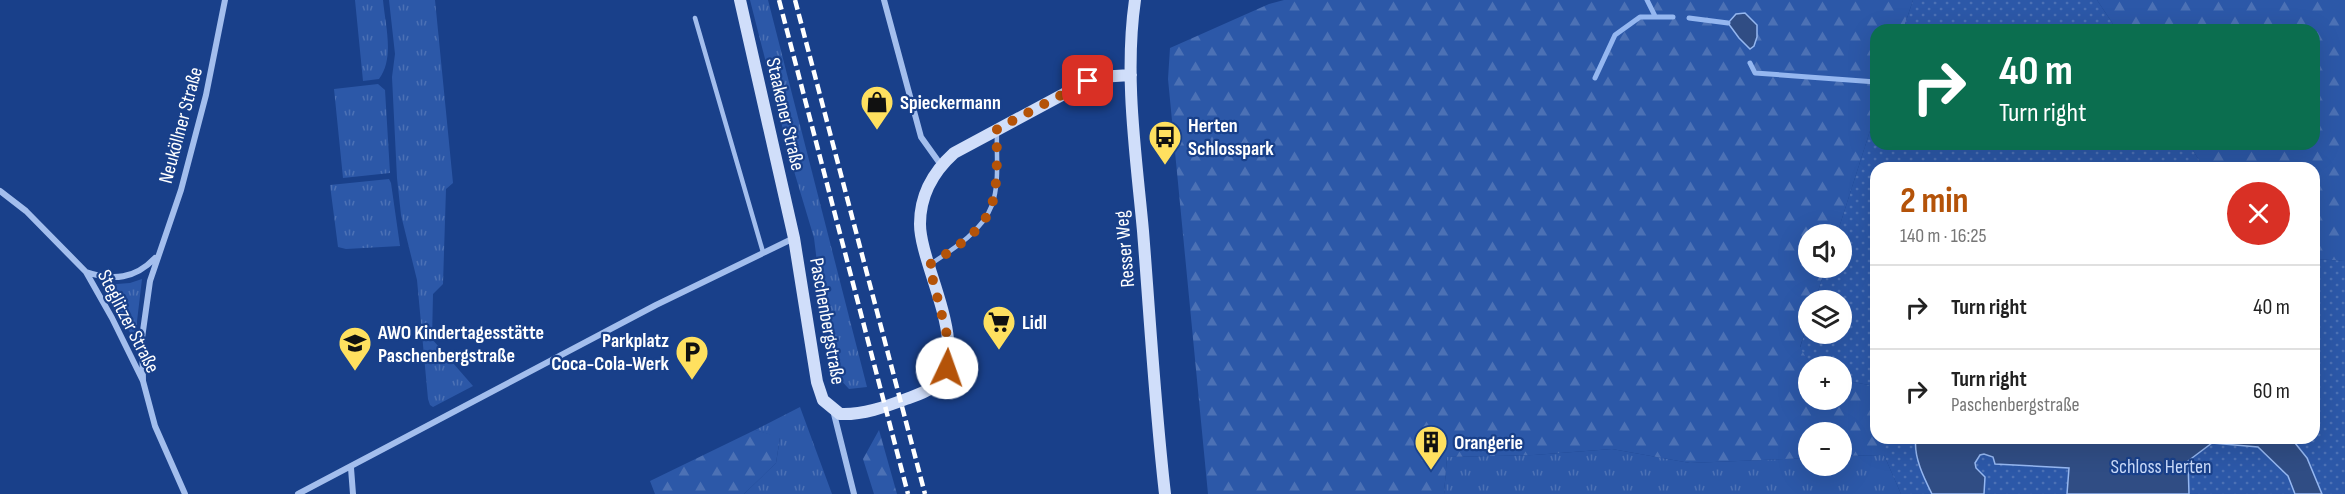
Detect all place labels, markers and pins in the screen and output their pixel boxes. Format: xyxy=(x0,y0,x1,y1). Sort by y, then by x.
pin xyxy=(1062,55,1113,106)
shop icon: Spieckermann xyxy=(859,84,895,131)
place label: Spieckermann xyxy=(900,91,1001,115)
place label: Herten Schlosspark xyxy=(1188,114,1274,161)
bus stop icon: Herten Schlosspark xyxy=(1147,119,1183,166)
supermarket icon: Lidl xyxy=(981,304,1017,351)
place label: Lidl xyxy=(1022,311,1047,335)
place label: AWO Kindertagesstätte Paschenbergstraße xyxy=(377,321,544,368)
school or university icon: AWO Kindertagesstätte Paschenbergstraße xyxy=(337,325,373,372)
place label: Parkplatz Coca-Cola-Werk xyxy=(551,329,670,376)
parking icon: Parkplatz Coca-Cola-Werk xyxy=(674,334,710,381)
building icon: Orangerie xyxy=(1413,424,1449,471)
place label: Orangerie xyxy=(1454,431,1523,455)

